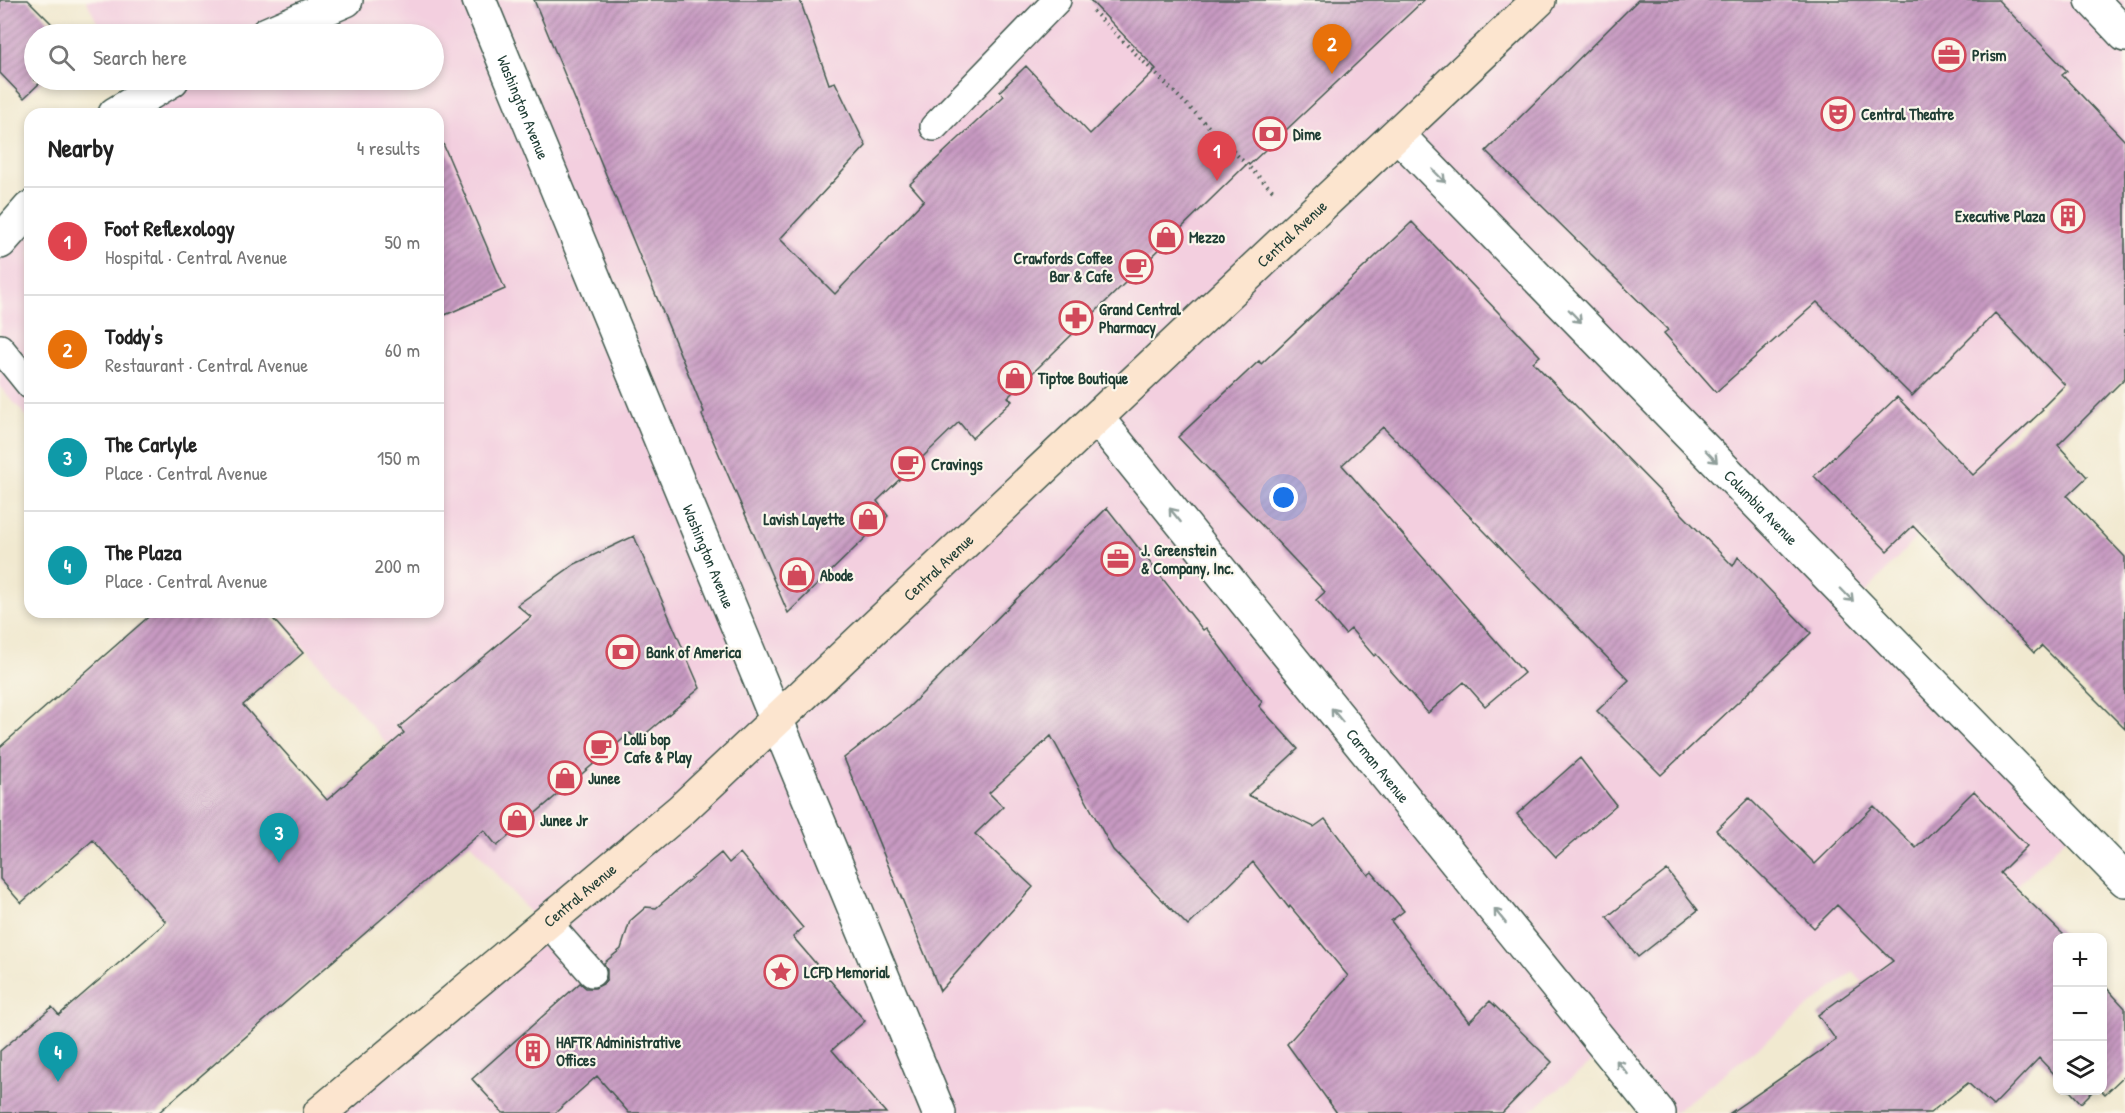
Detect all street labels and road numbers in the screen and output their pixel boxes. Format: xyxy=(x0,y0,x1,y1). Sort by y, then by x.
street label: Washington Avenue xyxy=(492,52,555,163)
street label: Central Avenue xyxy=(1252,195,1332,272)
street label: Columbia Avenue xyxy=(1719,465,1804,550)
street label: Washington Avenue xyxy=(678,501,740,612)
street label: Central Avenue xyxy=(898,528,979,606)
street label: Carman Avenue xyxy=(1341,724,1415,808)
street label: Central Avenue xyxy=(539,858,621,932)

